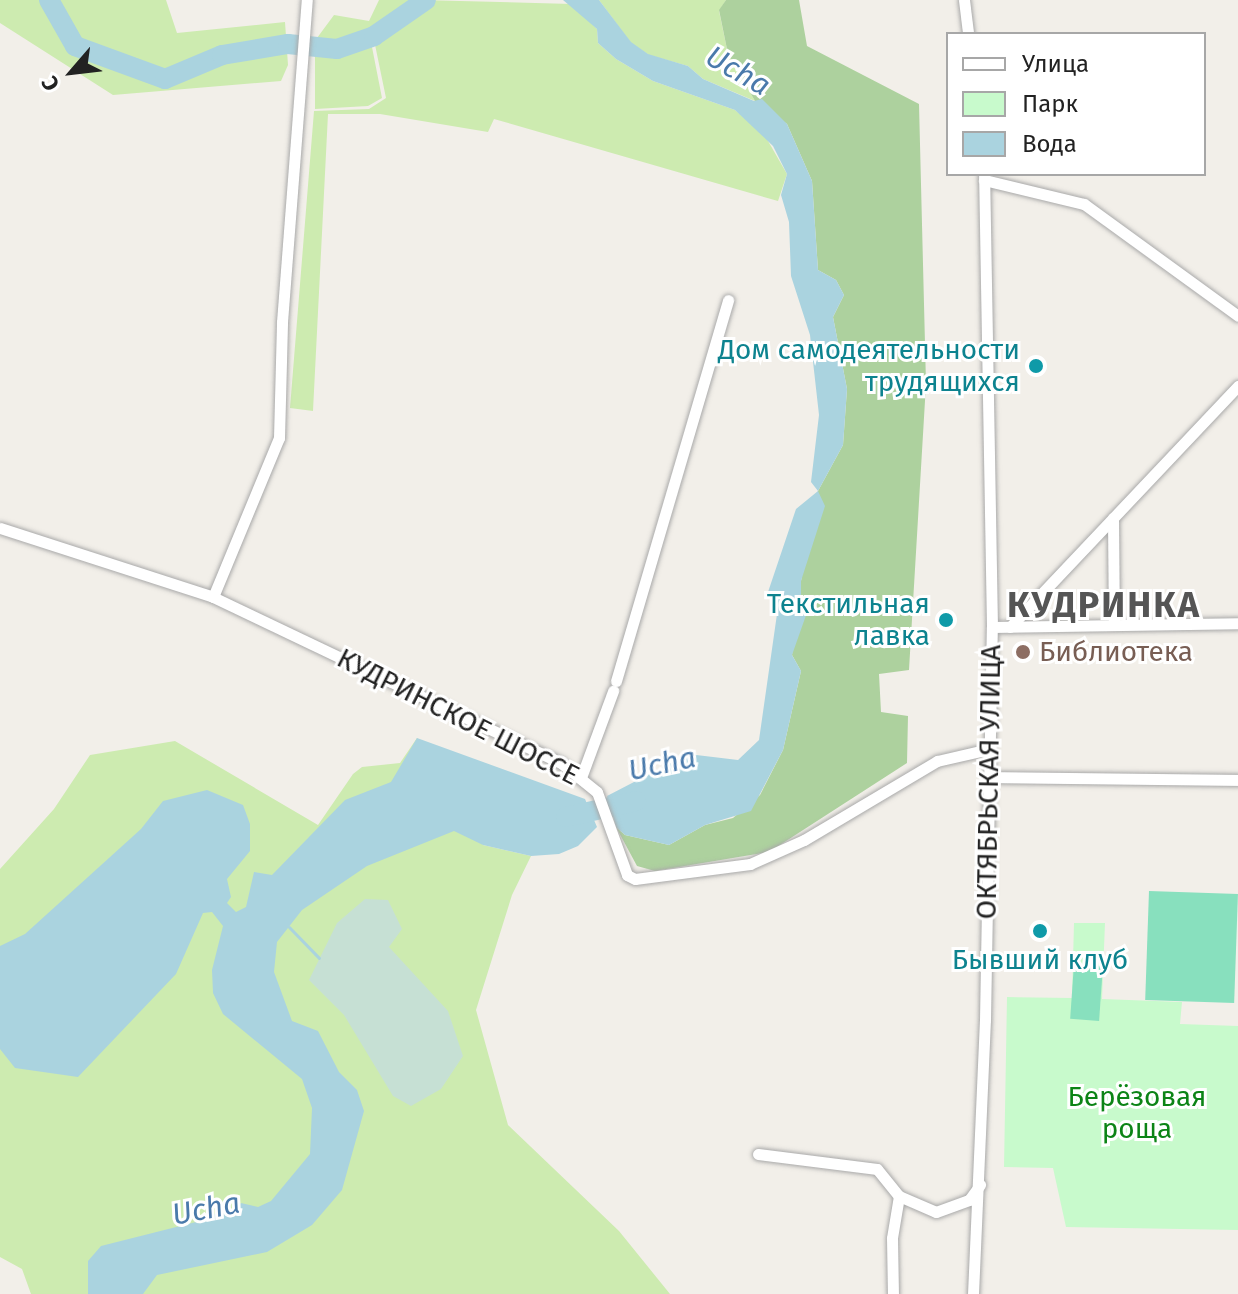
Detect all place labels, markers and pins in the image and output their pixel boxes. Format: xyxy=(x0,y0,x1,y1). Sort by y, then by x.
place label: Дом самодеятельности трудящихся xyxy=(718,333,1020,399)
marker: Дом самодеятельности трудящихся xyxy=(1027,357,1045,375)
place label: Текстильная лавка xyxy=(767,587,930,653)
marker: Текстильная лавка xyxy=(937,611,955,629)
place label: Библиотека xyxy=(1039,635,1193,669)
marker: Библиотека xyxy=(1014,643,1032,661)
marker: Бывший клуб xyxy=(1031,922,1049,940)
place label: Бывший клуб xyxy=(952,943,1128,977)

